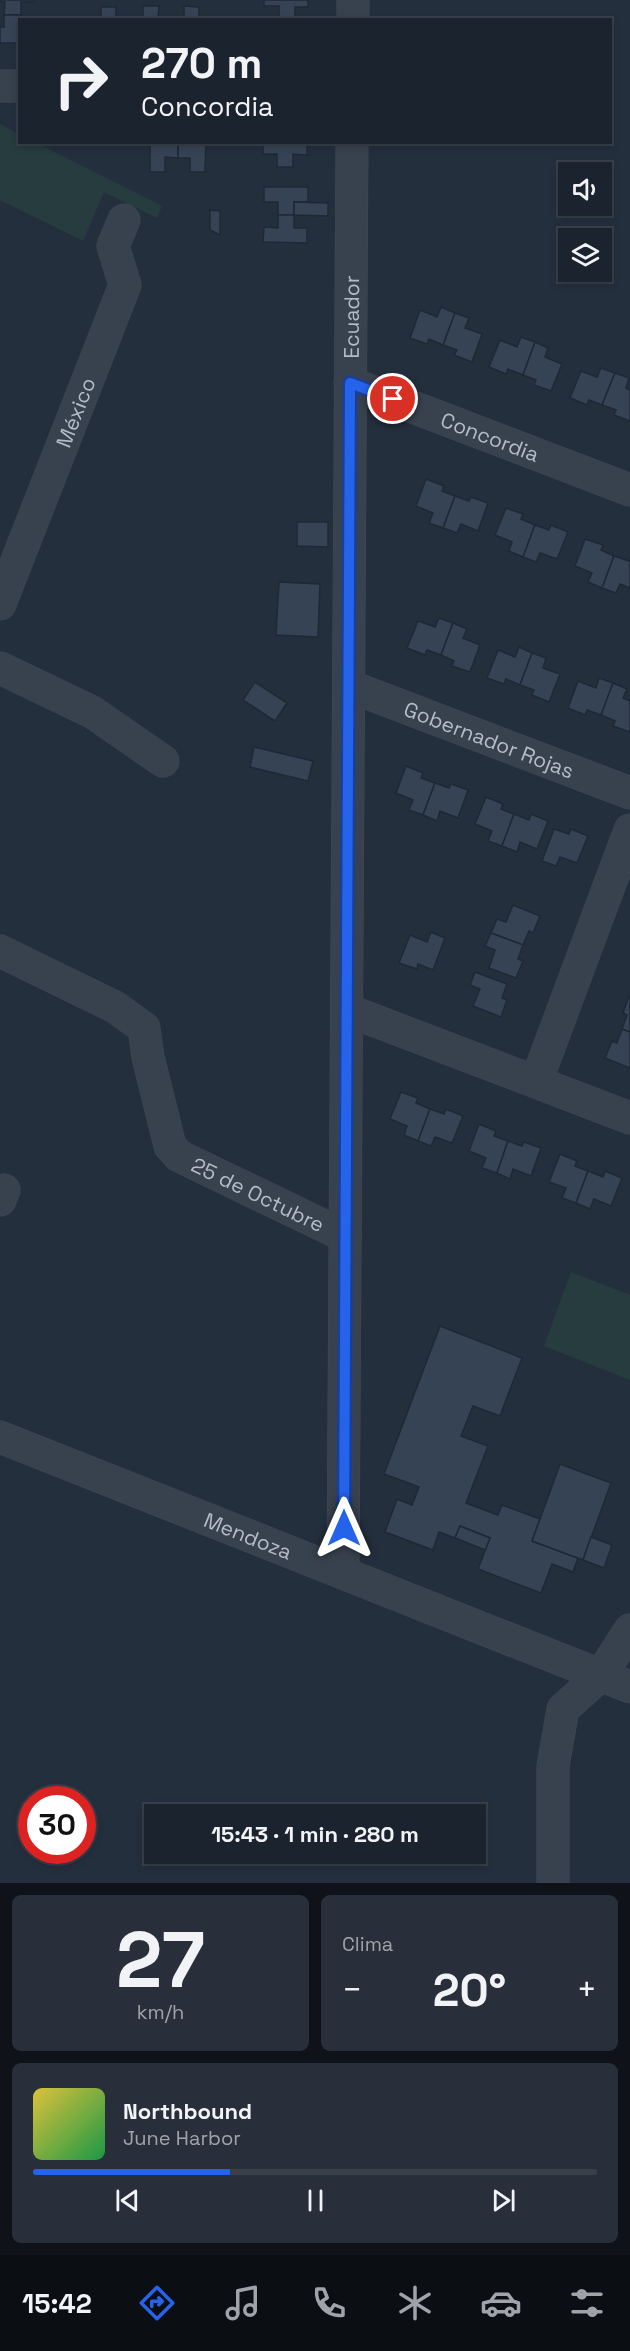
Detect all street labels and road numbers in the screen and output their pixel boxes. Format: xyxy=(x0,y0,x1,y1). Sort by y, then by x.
street label: Ecuador xyxy=(337,275,365,359)
street label: México xyxy=(49,373,101,451)
street label: Concordia xyxy=(437,406,543,468)
street label: Gobernador Rojas xyxy=(400,695,578,784)
street label: 25 de Octubre xyxy=(187,1151,329,1238)
street label: Mendoza xyxy=(200,1506,296,1565)

